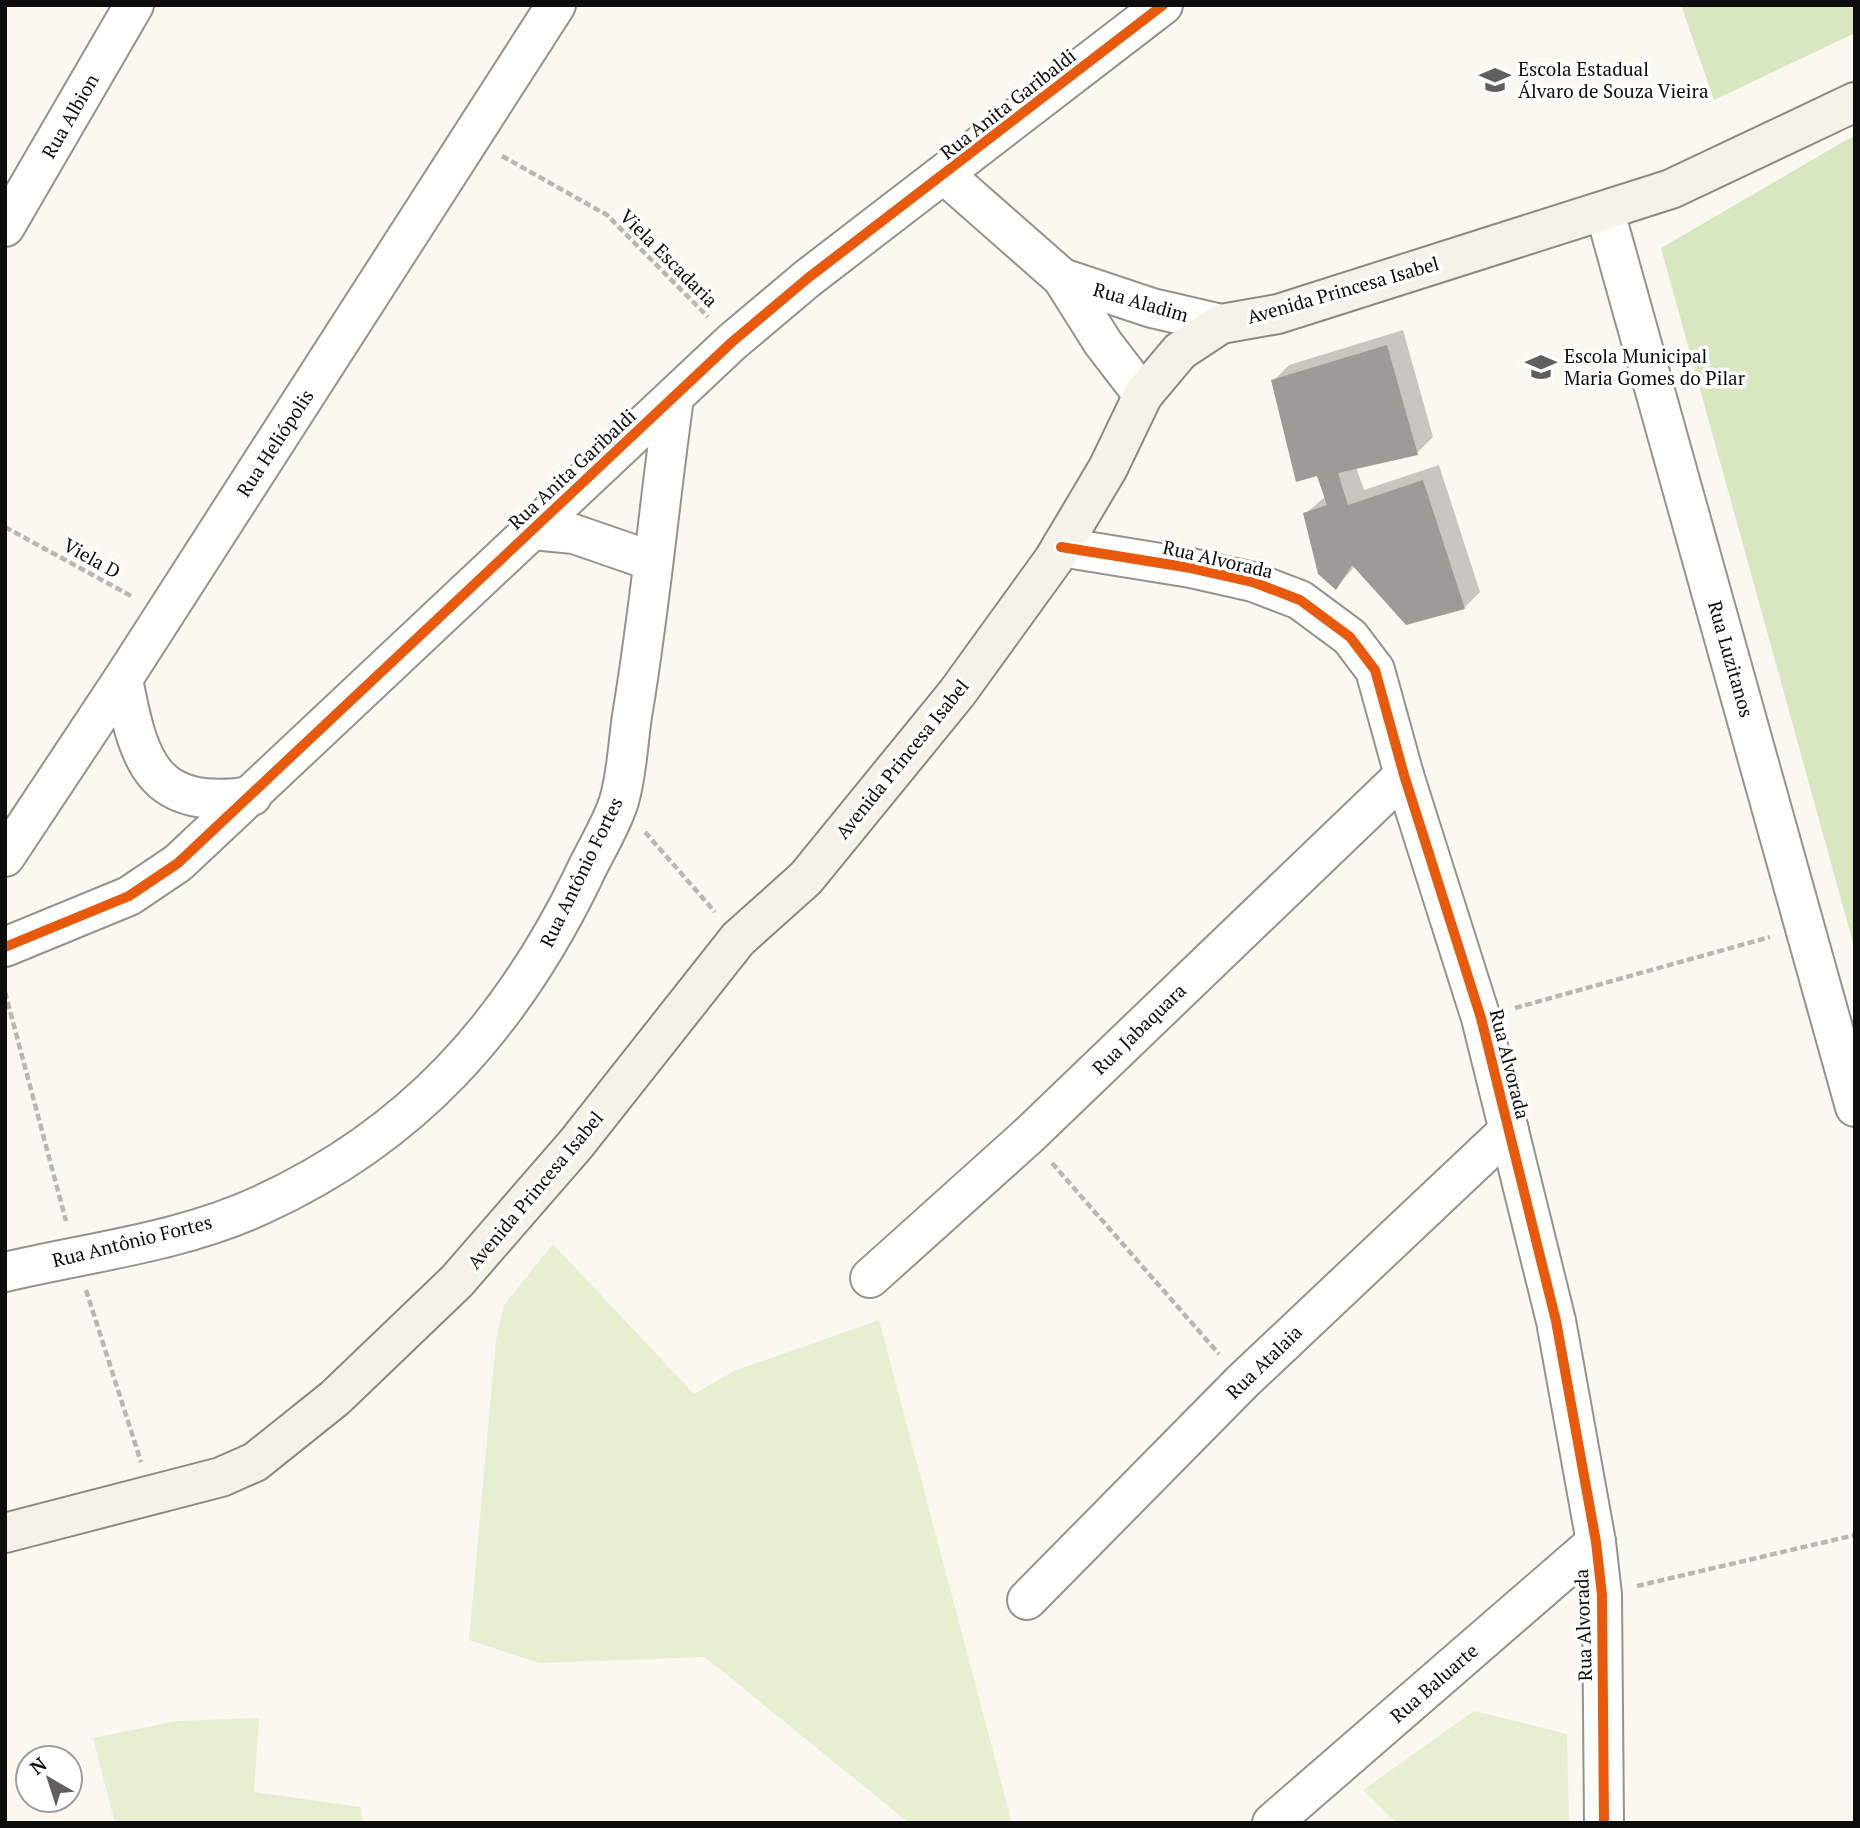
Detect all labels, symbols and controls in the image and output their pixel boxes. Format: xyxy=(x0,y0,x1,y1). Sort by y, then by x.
street label: Rua Anita Garibaldi xyxy=(935,43,1081,164)
place label: Escola Estadual Álvaro de Souza Vieira xyxy=(1518,56,1709,103)
school or university icon: Escola Estadual Álvaro de Souza Vieira xyxy=(1478,63,1512,97)
street label: Rua Albion xyxy=(35,69,104,162)
street label: Viela Escadaria xyxy=(615,203,724,312)
street label: Avenida Princesa Isabel xyxy=(1244,250,1442,329)
street label: Rua Aladim xyxy=(1091,276,1192,327)
place label: Escola Municipal Maria Gomes do Pilar xyxy=(1564,343,1746,390)
school or university icon: Escola Municipal Maria Gomes do Pilar xyxy=(1524,350,1558,384)
street label: Rua Heliópolis xyxy=(230,384,319,501)
street label: Rua Anita Garibaldi xyxy=(503,403,641,534)
street label: Viela D xyxy=(59,532,125,583)
street label: Rua Alvorada xyxy=(1161,534,1276,583)
street label: Rua Luzitanos xyxy=(1703,598,1760,720)
street label: Avenida Princesa Isabel xyxy=(829,674,974,844)
street label: Rua Antônio Fortes xyxy=(533,793,628,951)
street label: Rua Jabaquara xyxy=(1086,977,1191,1080)
street label: Rua Alvorada xyxy=(1485,1006,1536,1122)
street label: Avenida Princesa Isabel xyxy=(461,1106,608,1274)
street label: Rua Antônio Fortes xyxy=(49,1209,214,1272)
street label: Rua Atalaia xyxy=(1220,1319,1307,1404)
street label: Rua Alvorada xyxy=(1568,1568,1597,1682)
street label: Rua Baluarte xyxy=(1384,1638,1483,1728)
north arrow xyxy=(14,1744,84,1814)
text: N xyxy=(25,1751,52,1780)

